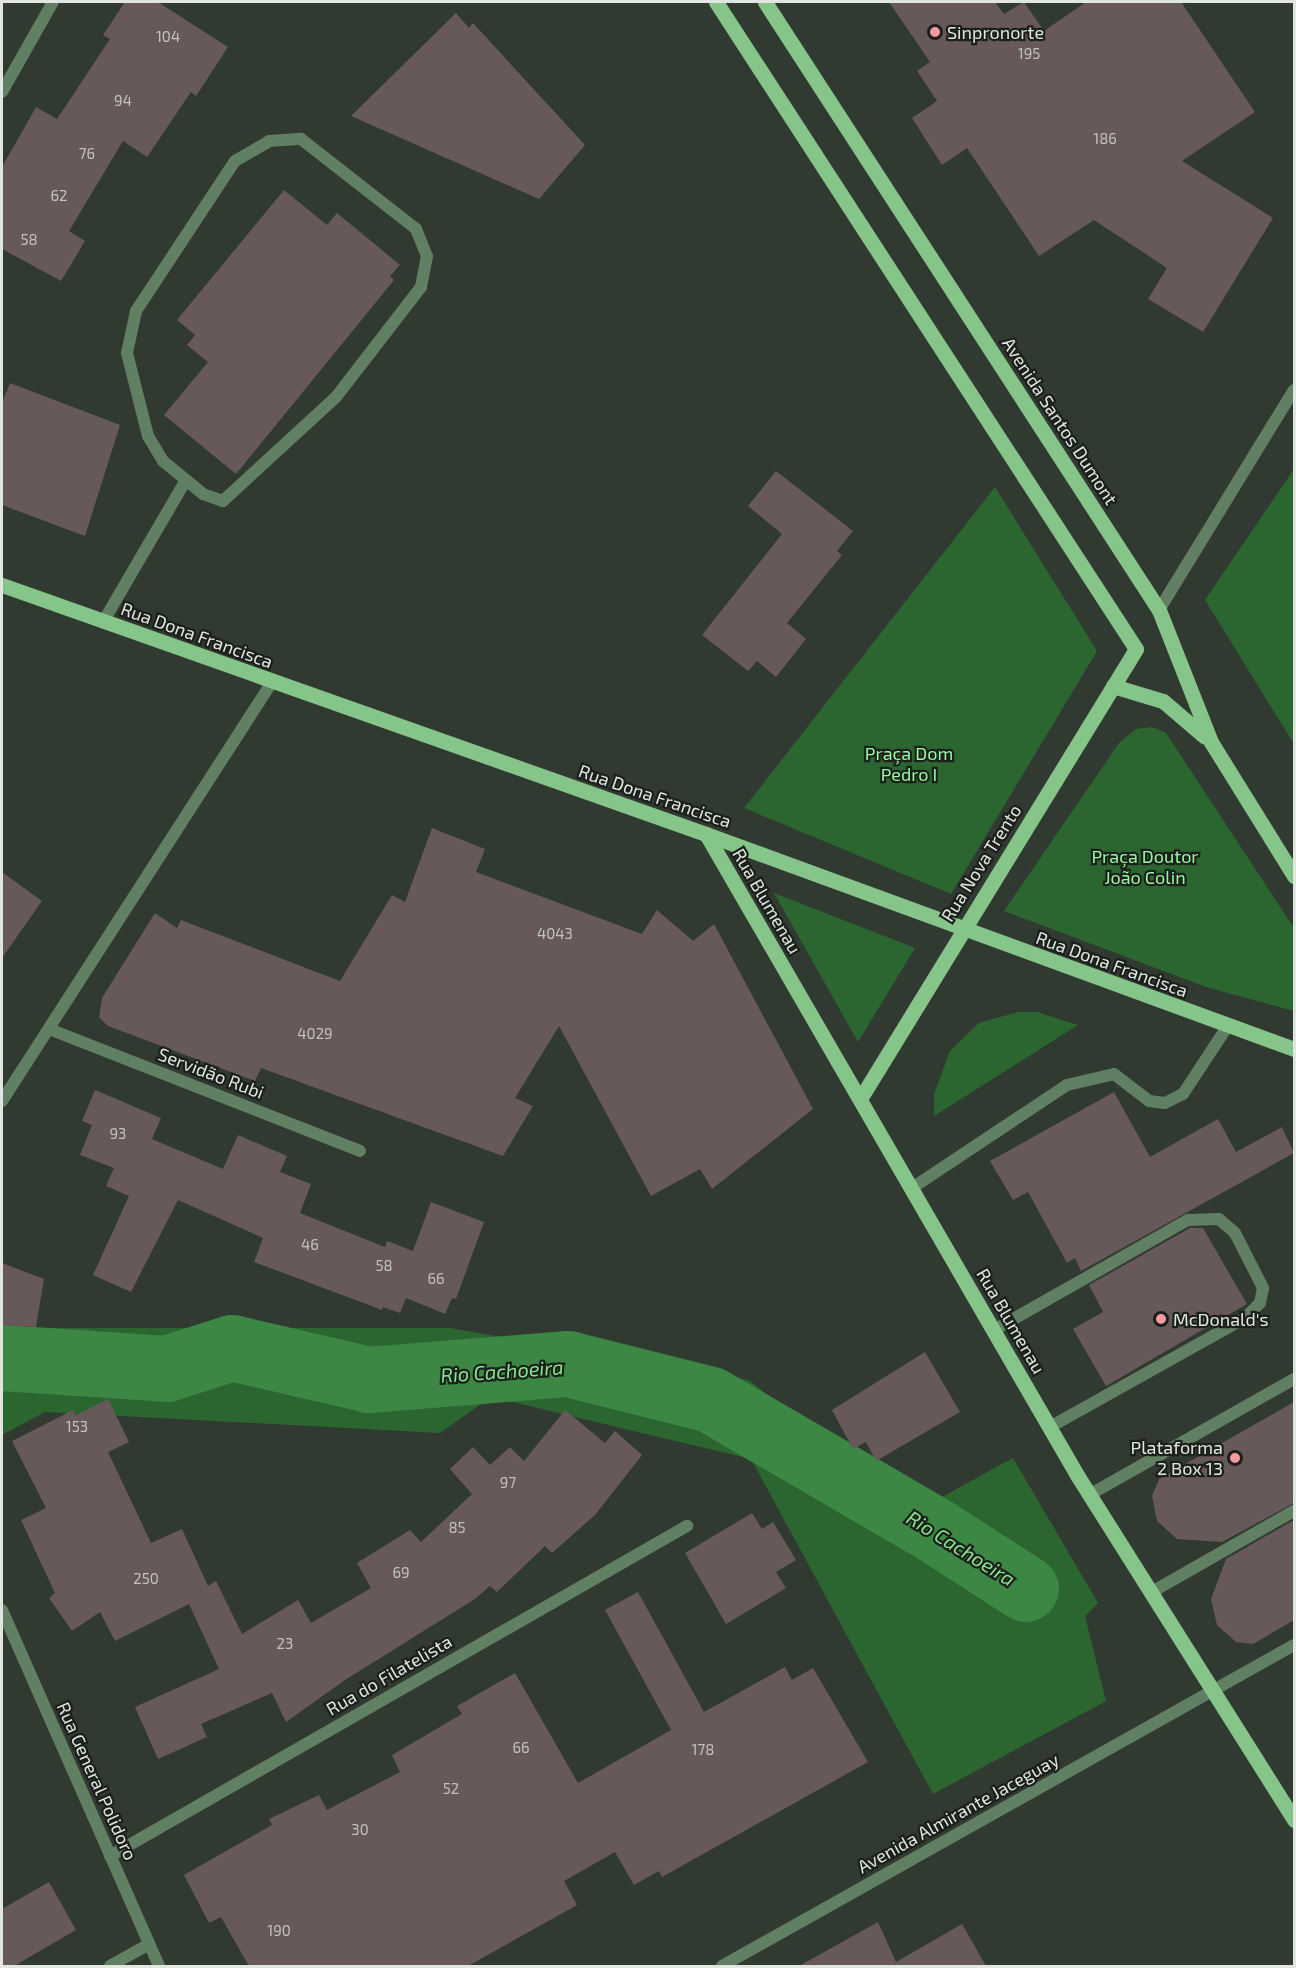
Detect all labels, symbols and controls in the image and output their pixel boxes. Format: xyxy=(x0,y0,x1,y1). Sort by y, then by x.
place label: Sinpronorte xyxy=(947,21,1044,43)
marker: Sinpronorte xyxy=(928,25,942,39)
house number: 104 xyxy=(156,28,180,46)
house number: 195 xyxy=(1018,45,1040,63)
house number: 94 xyxy=(114,92,132,110)
house number: 186 xyxy=(1093,130,1117,148)
house number: 76 xyxy=(79,145,95,163)
house number: 62 xyxy=(50,187,68,205)
house number: 58 xyxy=(20,231,38,249)
street label: Avenida Santos Dumont xyxy=(998,333,1122,509)
street label: Rua Dona Francisca xyxy=(118,598,276,672)
park label: Praça Dom Pedro I xyxy=(865,743,953,786)
street label: Rua Dona Francisca xyxy=(576,760,734,832)
street label: Rua Nova Trento xyxy=(936,800,1026,926)
street label: Rua Blumenau xyxy=(728,844,806,958)
park label: Praça Doutor João Colin xyxy=(1091,846,1199,888)
house number: 4043 xyxy=(537,925,573,943)
street label: Rua Dona Francisca xyxy=(1033,927,1191,1001)
house number: 4029 xyxy=(297,1025,333,1043)
street label: Servidão Rubi xyxy=(155,1043,267,1103)
house number: 93 xyxy=(110,1125,126,1143)
house number: 46 xyxy=(301,1236,319,1254)
house number: 58 xyxy=(375,1257,393,1275)
street label: Rua Blumenau xyxy=(972,1264,1050,1378)
house number: 66 xyxy=(427,1270,445,1288)
place label: McDonald's xyxy=(1173,1308,1269,1330)
marker: McDonald's xyxy=(1154,1312,1168,1326)
water label: Rio Cachoeira xyxy=(440,1355,564,1387)
house number: 153 xyxy=(66,1418,88,1436)
place label: Plataforma 2 Box 13 xyxy=(1131,1437,1223,1480)
marker: Plataforma 2 Box 13 xyxy=(1228,1451,1242,1465)
house number: 97 xyxy=(500,1474,516,1492)
water label: Rio Cachoeira xyxy=(902,1505,1020,1591)
house number: 85 xyxy=(448,1519,466,1537)
house number: 69 xyxy=(392,1564,410,1582)
house number: 250 xyxy=(133,1570,159,1588)
street label: Rua do Filatelista xyxy=(322,1630,456,1720)
house number: 23 xyxy=(277,1635,293,1653)
street label: Rua General Polidoro xyxy=(52,1698,142,1864)
house number: 66 xyxy=(512,1739,530,1757)
house number: 178 xyxy=(692,1741,714,1759)
street label: Avenida Almirante Jaceguay xyxy=(853,1748,1063,1878)
house number: 52 xyxy=(443,1780,459,1798)
house number: 30 xyxy=(351,1821,369,1839)
house number: 190 xyxy=(267,1922,291,1940)

